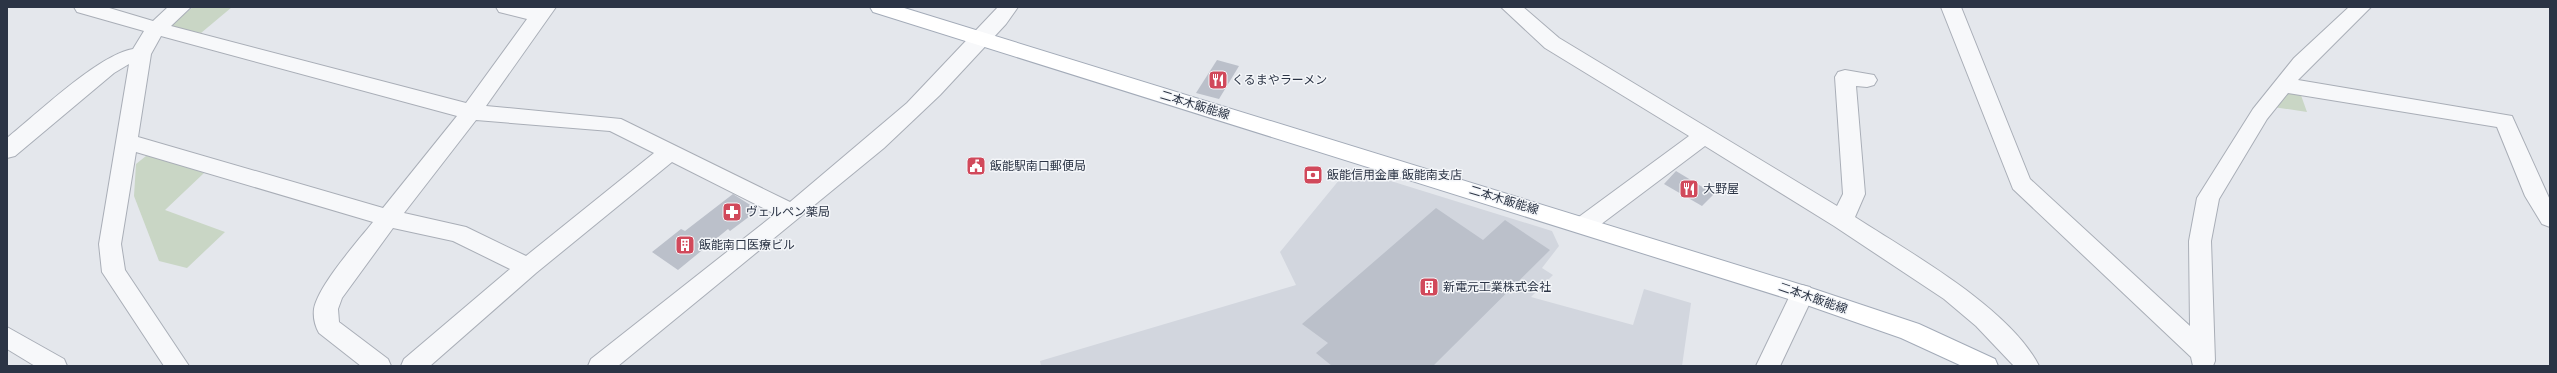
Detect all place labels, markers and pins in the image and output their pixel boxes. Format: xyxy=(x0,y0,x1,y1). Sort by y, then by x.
restaurant icon: くるまやラーメン xyxy=(1207,69,1229,91)
place label: くるまやラーメン xyxy=(1232,73,1327,87)
public building icon: 飯能駅南口郵便局 xyxy=(965,155,987,177)
place label: 飯能駅南口郵便局 xyxy=(990,159,1086,173)
bank icon: 飯能信用金庫 飯能南支店 xyxy=(1302,164,1324,186)
place label: 飯能信用金庫 飯能南支店 xyxy=(1327,168,1462,182)
restaurant icon: 大野屋 xyxy=(1678,178,1700,200)
place label: 大野屋 xyxy=(1703,182,1739,196)
pharmacy icon: ヴェルペン薬局 xyxy=(721,201,743,223)
place label: ヴェルペン薬局 xyxy=(746,205,830,219)
building icon: 飯能南口医療ビル xyxy=(674,234,696,256)
place label: 飯能南口医療ビル xyxy=(699,238,795,252)
building icon: 新電元工業株式会社 xyxy=(1418,276,1440,298)
place label: 新電元工業株式会社 xyxy=(1443,280,1551,294)

